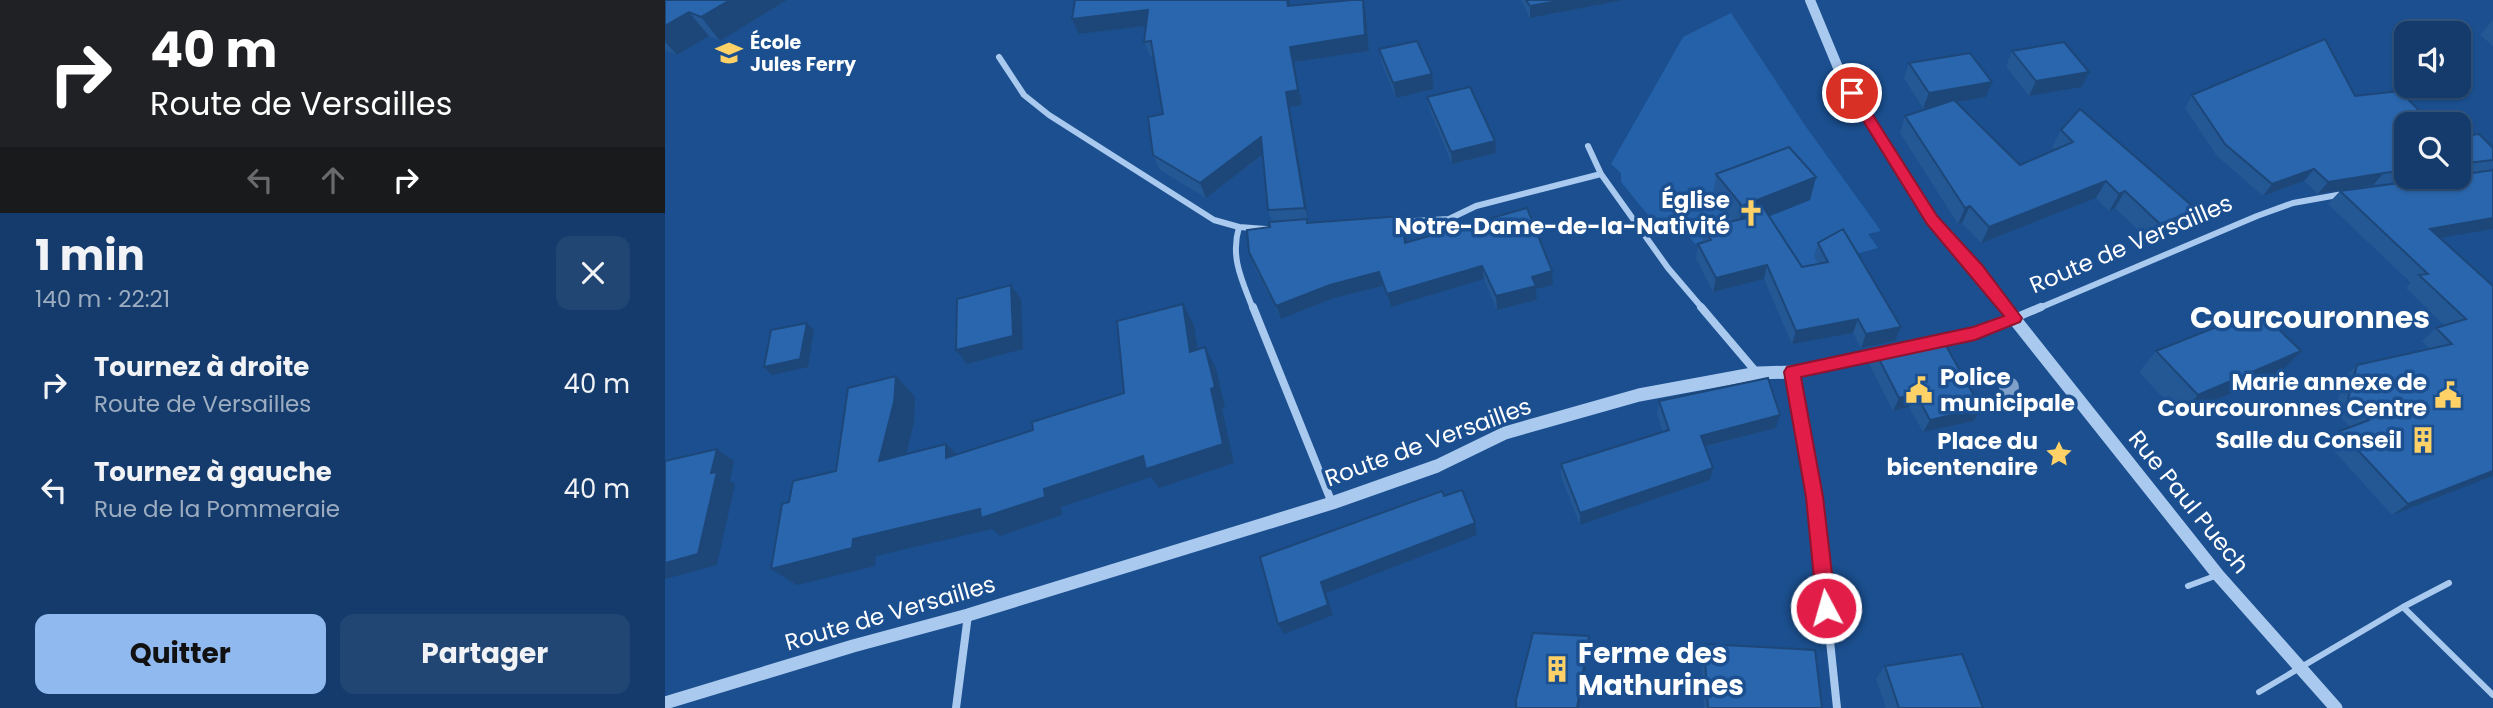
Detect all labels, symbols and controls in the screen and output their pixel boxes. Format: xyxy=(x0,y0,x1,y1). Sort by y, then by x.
text: 40 m xyxy=(150,16,277,84)
map controls xyxy=(2394,21,2471,189)
button: sound xyxy=(2394,21,2471,98)
icon: right xyxy=(35,28,126,119)
place label: École Jules Ferry xyxy=(750,29,857,78)
school or university icon: École Jules Ferry xyxy=(714,38,744,68)
pin xyxy=(1822,63,1882,123)
icon: arrive xyxy=(1833,74,1871,112)
text: Route de Versailles xyxy=(150,81,452,126)
button: search xyxy=(2394,112,2471,189)
icon: left xyxy=(241,161,279,199)
icon: ahead xyxy=(314,161,352,199)
icon: right xyxy=(387,161,425,199)
place label: Église Notre-Dame-de-la-Nativité xyxy=(1395,184,1730,242)
street label: Route de Versailles xyxy=(2025,187,2237,301)
church icon: Église Notre-Dame-de-la-Nativité xyxy=(1736,198,1766,228)
text: 1 min xyxy=(35,226,145,285)
button: close xyxy=(556,236,630,310)
text: 140 m · 22:21 xyxy=(35,283,170,315)
district label: Courcouronnes xyxy=(2190,296,2430,339)
text: Tournez à droite xyxy=(94,349,309,385)
place label: Police municipale xyxy=(1940,361,2075,419)
icon: right xyxy=(35,366,73,404)
text: 40 m xyxy=(564,366,630,402)
place label: Marie annexe de Courcouronnes Centre xyxy=(2157,366,2427,424)
public building icon: Police municipale xyxy=(1904,375,1934,405)
public building icon: Marie annexe de Courcouronnes Centre xyxy=(2433,380,2463,410)
text: Route de Versailles xyxy=(94,388,311,420)
street label: Route de Versailles xyxy=(1320,390,1536,494)
street label: Rue Paul Puech xyxy=(2121,424,2257,580)
place label: Salle du Conseil xyxy=(2215,424,2402,456)
place label: Place du bicentenaire xyxy=(1887,425,2038,483)
building icon: Salle du Conseil xyxy=(2408,425,2438,455)
place icon: Place du bicentenaire xyxy=(2044,439,2074,469)
text: Tournez à gauche xyxy=(94,454,332,490)
icon: left xyxy=(35,471,73,509)
text: 40 m xyxy=(564,471,630,507)
text: Rue de la Pommeraie xyxy=(94,493,340,525)
street label: Route de Versailles xyxy=(781,568,999,658)
position arrow xyxy=(1789,571,1863,645)
button: Quitter xyxy=(35,614,326,694)
button: Partager xyxy=(340,614,630,694)
place label: Ferme des Mathurines xyxy=(1578,634,1744,705)
building icon: Ferme des Mathurines xyxy=(1542,654,1572,684)

